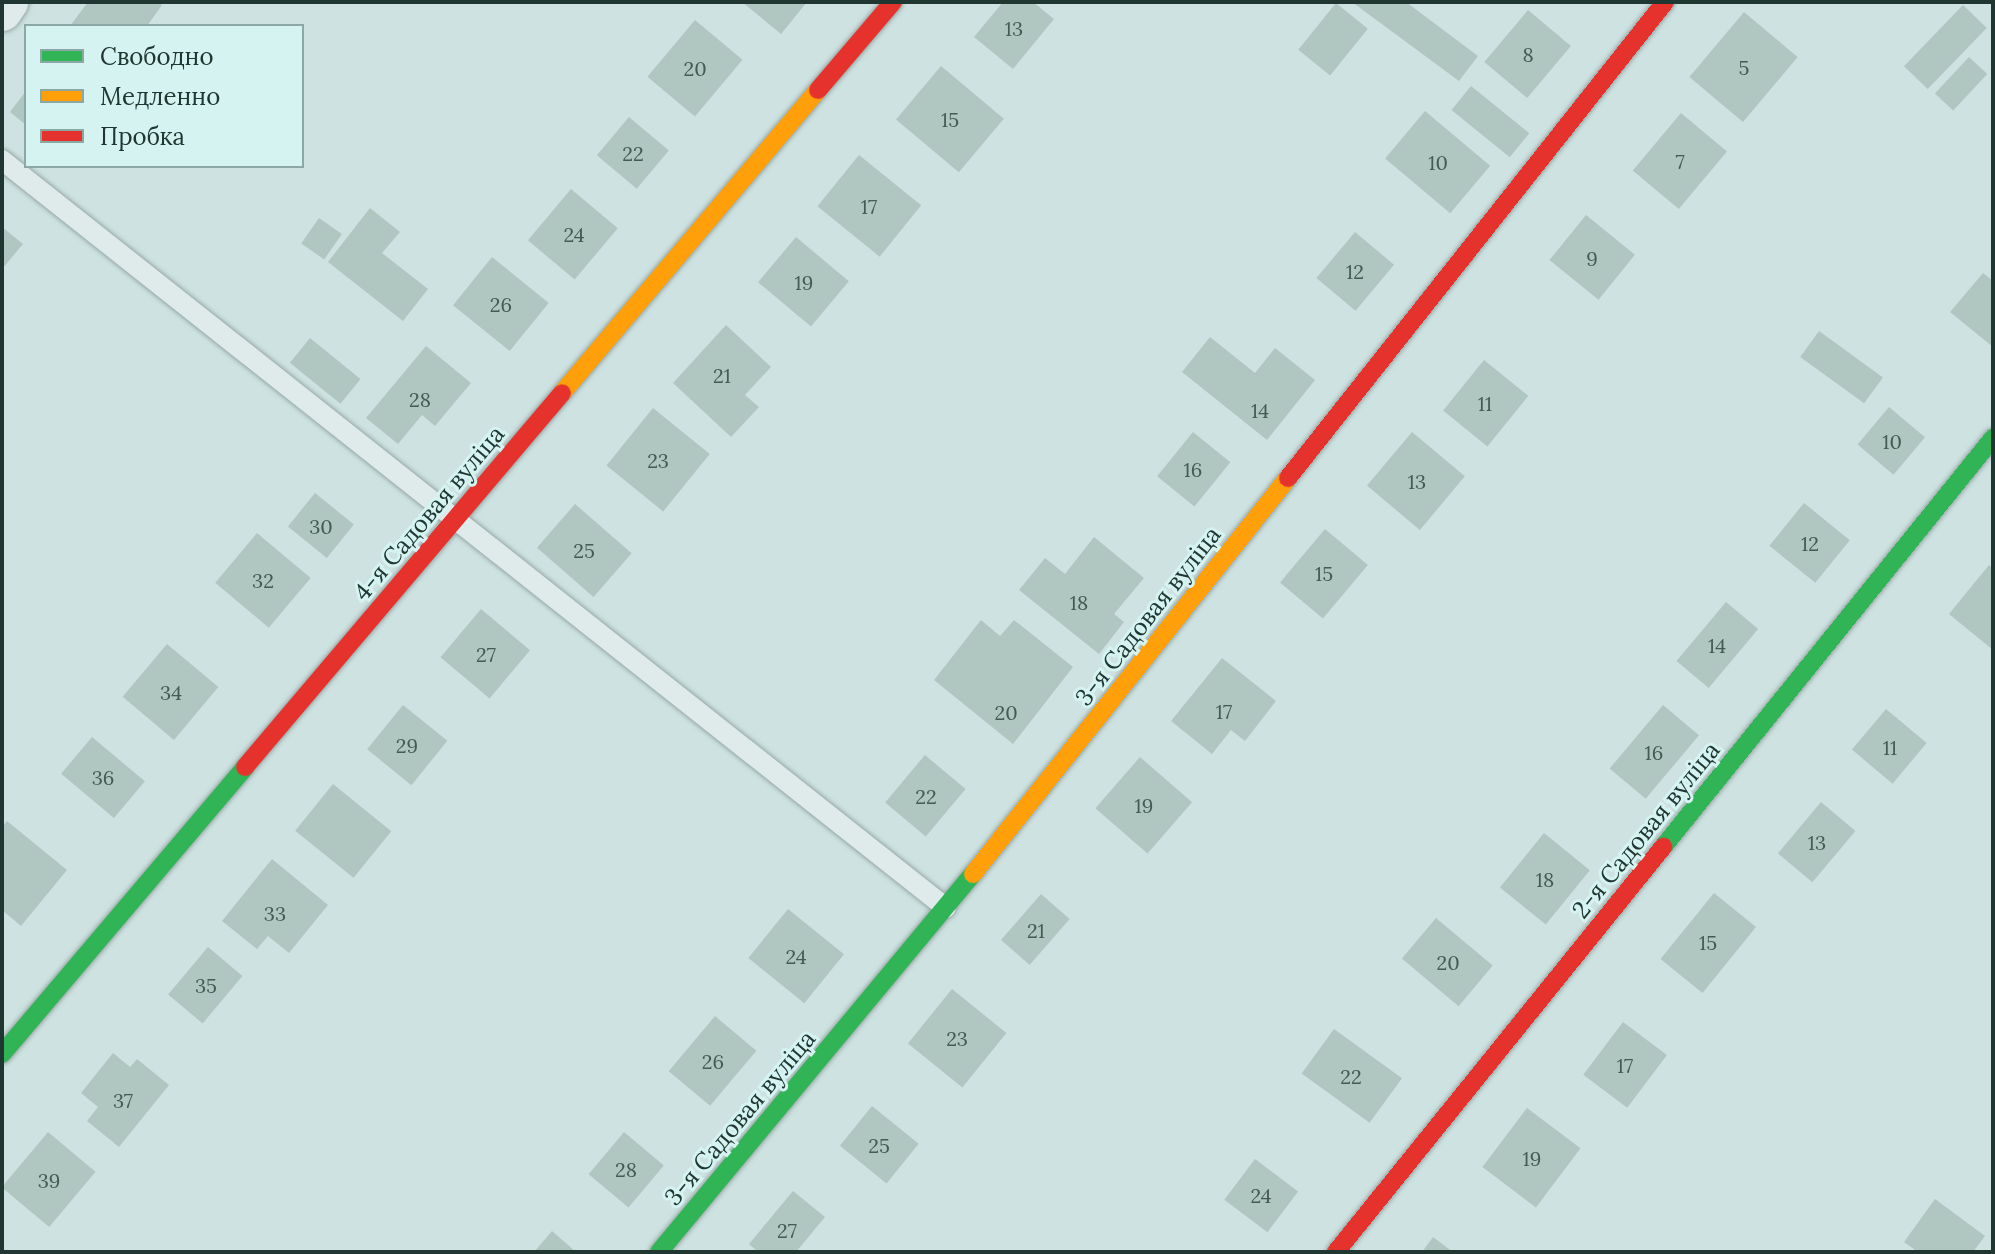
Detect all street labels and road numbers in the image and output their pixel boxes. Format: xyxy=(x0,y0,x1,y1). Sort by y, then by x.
street label: 4-я Садовая вуліца xyxy=(348,420,510,606)
street label: 3-я Садовая вуліца xyxy=(1069,521,1227,711)
street label: 2-я Садовая вуліца xyxy=(1566,736,1726,924)
street label: 3-я Садовая вуліца xyxy=(658,1025,822,1211)

